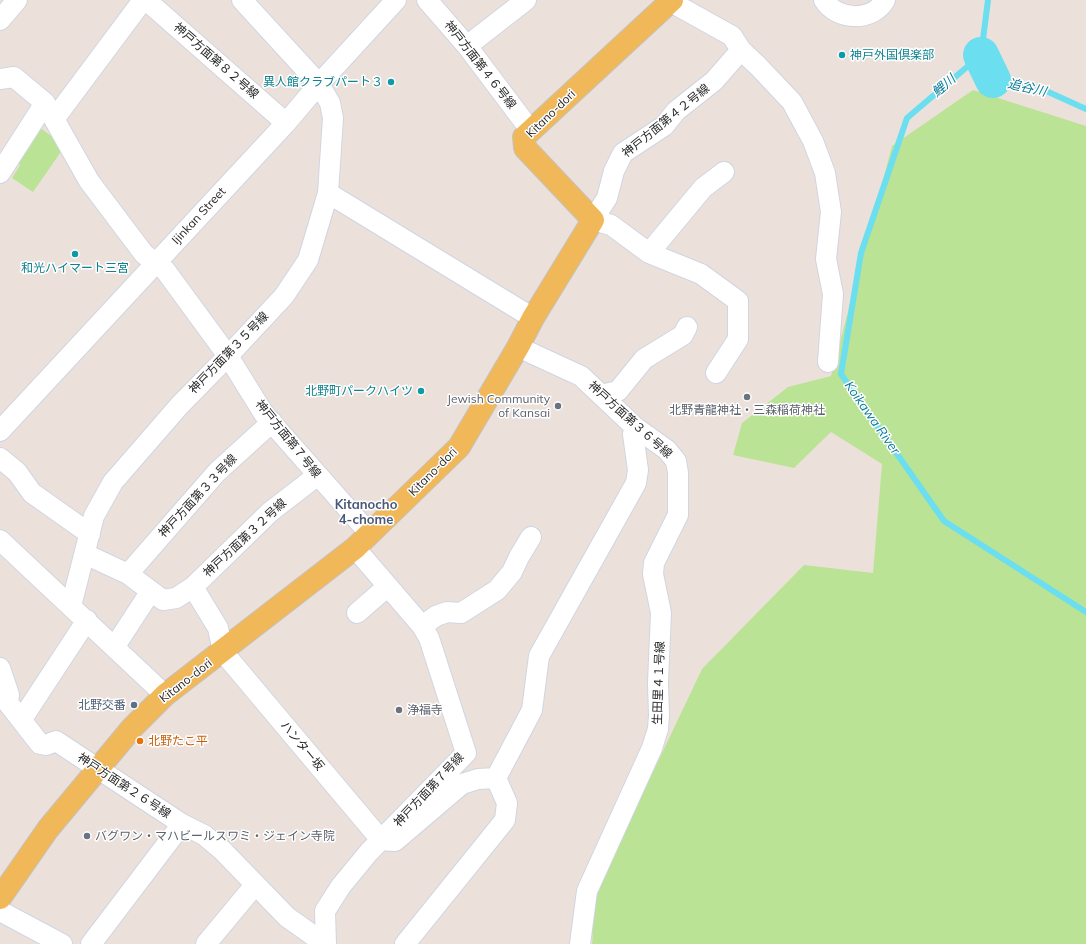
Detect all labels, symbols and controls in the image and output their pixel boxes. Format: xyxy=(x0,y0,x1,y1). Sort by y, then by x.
street label: 神戸方面第４６号線 xyxy=(441,18,519,112)
street label: 神戸方面第８２号線 xyxy=(171,20,261,102)
place label: 神戸外国倶楽部 xyxy=(850,48,934,62)
marker: 神戸外国倶楽部 xyxy=(837,50,847,60)
water label: 鯉川 xyxy=(929,72,959,100)
place label: 異人館クラブパート３ xyxy=(263,75,383,89)
water label: 追谷川 xyxy=(1006,76,1048,100)
marker: 異人館クラブパート３ xyxy=(386,77,396,87)
street label: 神戸方面第４２号線 xyxy=(620,81,712,161)
street label: Kitano-dori xyxy=(524,87,578,141)
street label: Ijinkan Street xyxy=(169,185,229,247)
marker: 和光ハイマート三宮 xyxy=(70,249,80,259)
place label: 和光ハイマート三宮 xyxy=(21,261,129,275)
street label: 神戸方面第３５号線 xyxy=(186,309,272,397)
water label: Koikawa River xyxy=(841,378,903,458)
street label: 神戸方面第３６号線 xyxy=(585,379,675,461)
place label: 北野町パークハイツ xyxy=(305,384,413,398)
marker: 北野町パークハイツ xyxy=(416,386,426,396)
place label: Jewish Community of Kansai xyxy=(447,392,550,420)
marker: 北野青龍神社・三森稲荷神社 xyxy=(742,392,752,402)
street label: 神戸方面第７号線 xyxy=(252,397,324,481)
marker: Jewish Community of Kansai xyxy=(553,401,563,411)
place label: 北野青龍神社・三森稲荷神社 xyxy=(669,403,825,417)
street label: Kitano-dori xyxy=(406,445,460,499)
street label: 神戸方面第３３号線 xyxy=(156,452,240,540)
street label: 神戸方面第３２号線 xyxy=(201,496,289,580)
district label: Kitanocho 4-chome xyxy=(335,497,397,528)
street label: 生田里４１号線 xyxy=(650,641,668,725)
street label: Kitano-dori xyxy=(157,656,215,706)
place label: 北野交番 xyxy=(78,698,126,712)
marker: 北野交番 xyxy=(129,700,139,710)
place label: 浄福寺 xyxy=(407,703,443,717)
marker: 浄福寺 xyxy=(394,705,404,715)
street label: ハンター坂 xyxy=(277,718,327,774)
place label: 北野たこ平 xyxy=(148,734,208,748)
marker: 北野たこ平 xyxy=(135,736,145,746)
street label: 神戸方面第７号線 xyxy=(391,750,467,830)
street label: 神戸方面第２６号線 xyxy=(75,751,173,821)
place label: バグワン・マハビールスワミ・ジェイン寺院 xyxy=(95,829,335,843)
marker: バグワン・マハビールスワミ・ジェイン寺院 xyxy=(82,831,92,841)

